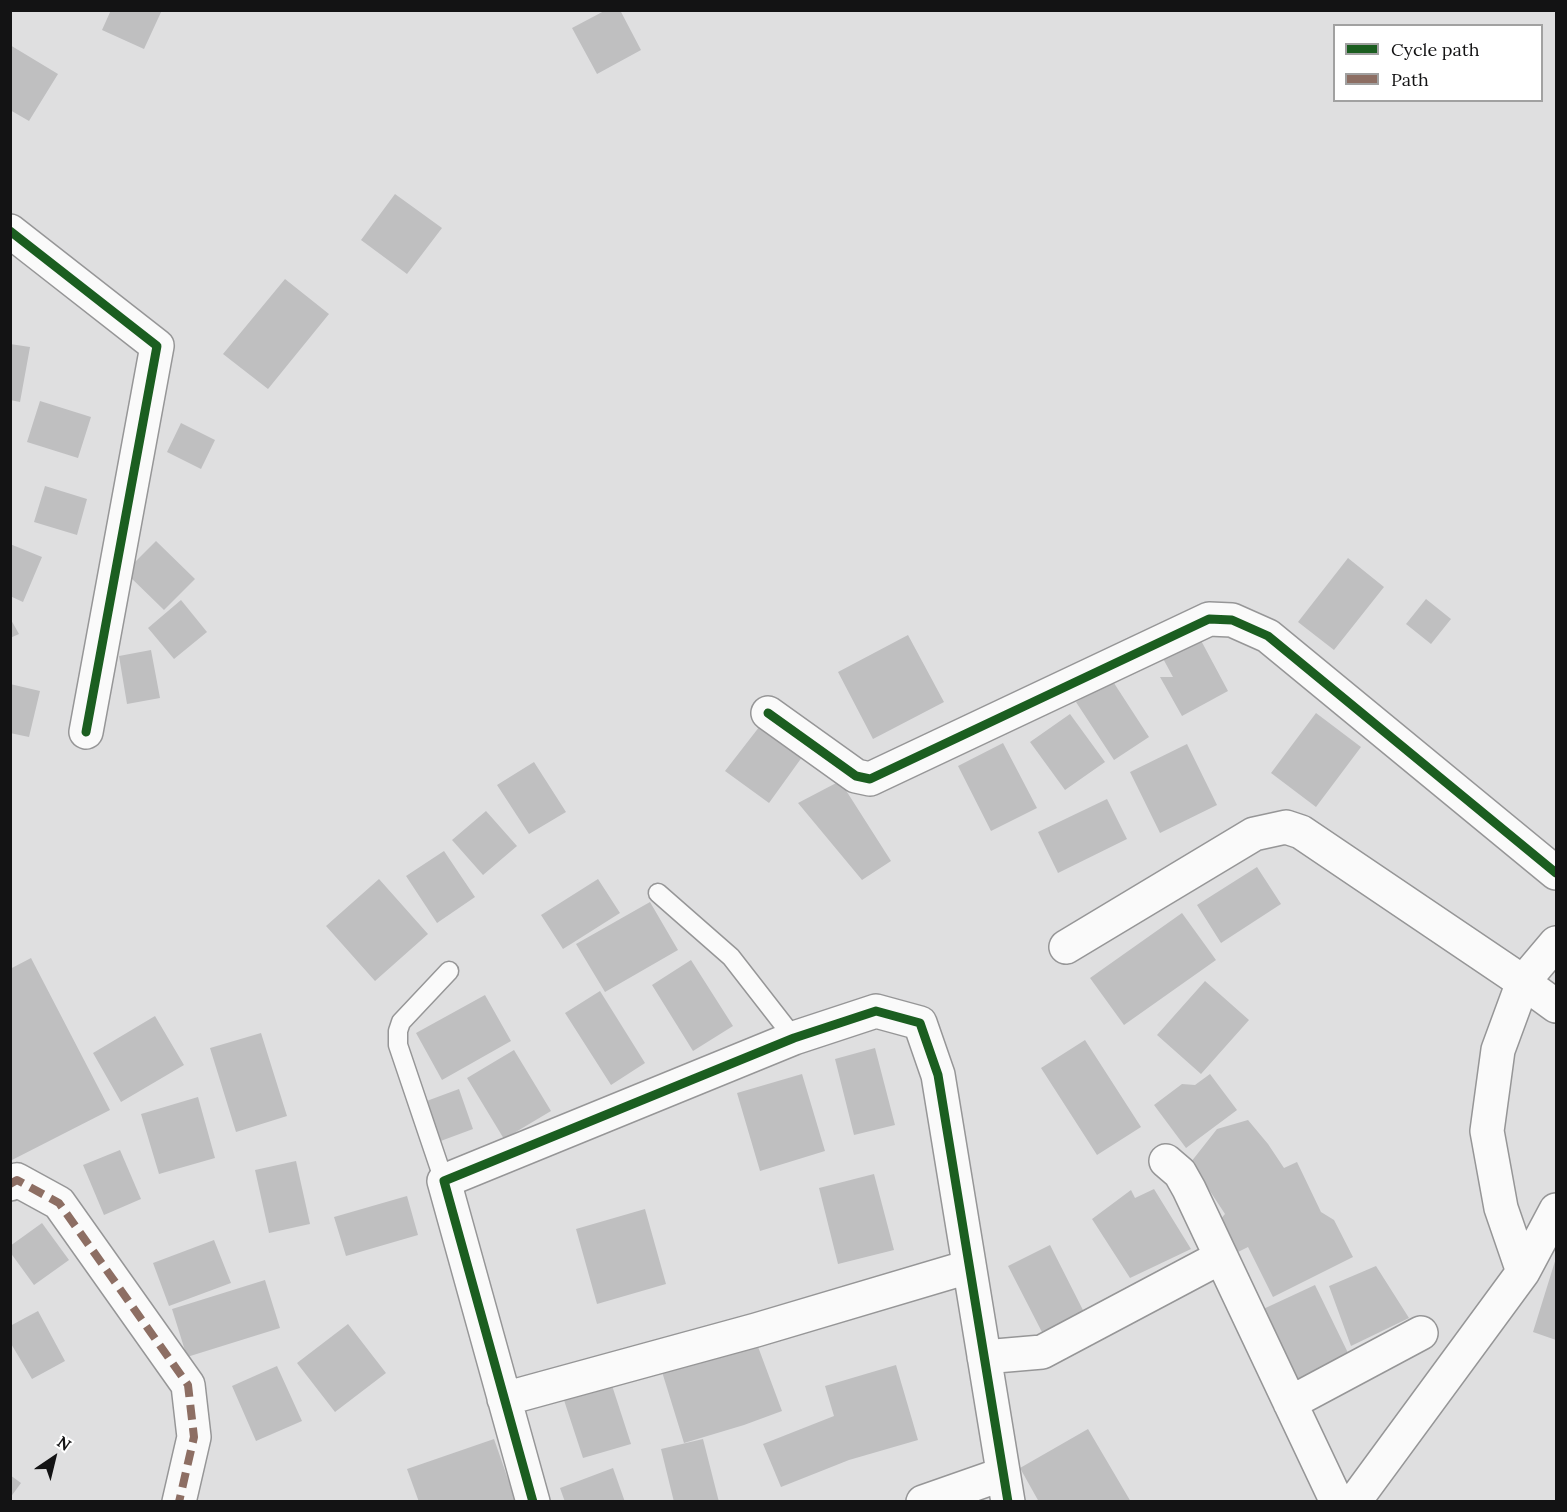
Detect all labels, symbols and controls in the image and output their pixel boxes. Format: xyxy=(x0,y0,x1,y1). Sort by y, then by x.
legend xyxy=(1333,24,1543,102)
text: Cycle path xyxy=(1391,38,1480,61)
text: Path xyxy=(1391,68,1429,91)
north arrow xyxy=(24,1428,84,1488)
text: N xyxy=(54,1432,75,1455)

